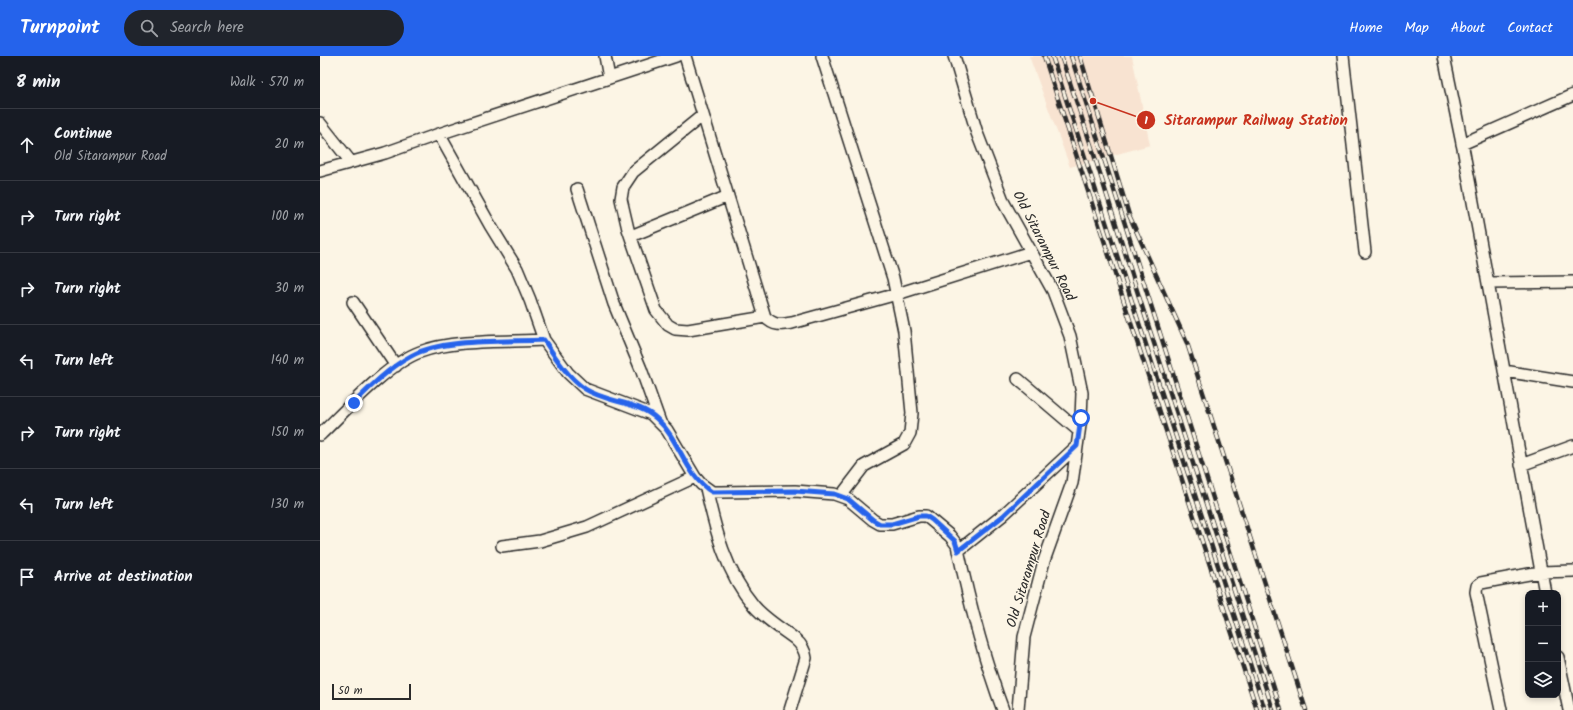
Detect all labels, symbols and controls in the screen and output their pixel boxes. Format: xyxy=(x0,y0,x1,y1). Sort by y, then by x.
search box xyxy=(124,10,404,46)
text: Turnpoint xyxy=(20,13,100,43)
text: Search here xyxy=(170,16,244,40)
icon: search xyxy=(138,17,160,39)
text: Home xyxy=(1349,17,1383,39)
text: Map xyxy=(1405,17,1429,39)
text: About xyxy=(1451,17,1485,39)
text: Contact xyxy=(1507,17,1553,39)
text: 8 min xyxy=(16,69,60,96)
text: Walk · 570 m xyxy=(230,72,304,93)
callout: Sitarampur Railway Station xyxy=(1136,107,1356,134)
text: Sitarampur Railway Station xyxy=(1164,109,1348,133)
text: 1 xyxy=(1144,111,1148,130)
text: Continue xyxy=(54,122,112,146)
icon: ahead xyxy=(16,134,38,156)
text: 20 m xyxy=(274,134,304,155)
text: Old Sitarampur Road xyxy=(54,146,167,167)
street label: Old Sitarampur Road xyxy=(1007,187,1082,306)
text: Turn right xyxy=(54,205,121,229)
icon: right xyxy=(16,206,38,228)
text: 100 m xyxy=(271,206,304,227)
text: Turn right xyxy=(54,277,121,301)
icon: right xyxy=(16,278,38,300)
text: 30 m xyxy=(275,278,304,299)
text: Turn left xyxy=(54,349,114,373)
icon: left xyxy=(16,350,38,372)
text: 140 m xyxy=(271,350,304,371)
route end xyxy=(345,394,363,412)
route start xyxy=(1072,409,1090,427)
text: Turn right xyxy=(54,421,121,445)
icon: right xyxy=(16,422,38,444)
text: 150 m xyxy=(271,422,304,443)
text: Turn left xyxy=(54,493,114,517)
icon: left xyxy=(16,494,38,516)
text: 130 m xyxy=(270,494,304,515)
street label: Old Sitarampur Road xyxy=(1001,507,1058,630)
text: Arrive at destination xyxy=(54,565,193,589)
icon: arrive xyxy=(16,566,38,588)
map controls xyxy=(1525,590,1561,698)
button: + xyxy=(1525,590,1561,626)
button: − xyxy=(1525,626,1561,662)
button: layers xyxy=(1525,662,1561,698)
scale bar xyxy=(332,682,411,701)
text: 50 m xyxy=(338,682,363,700)

